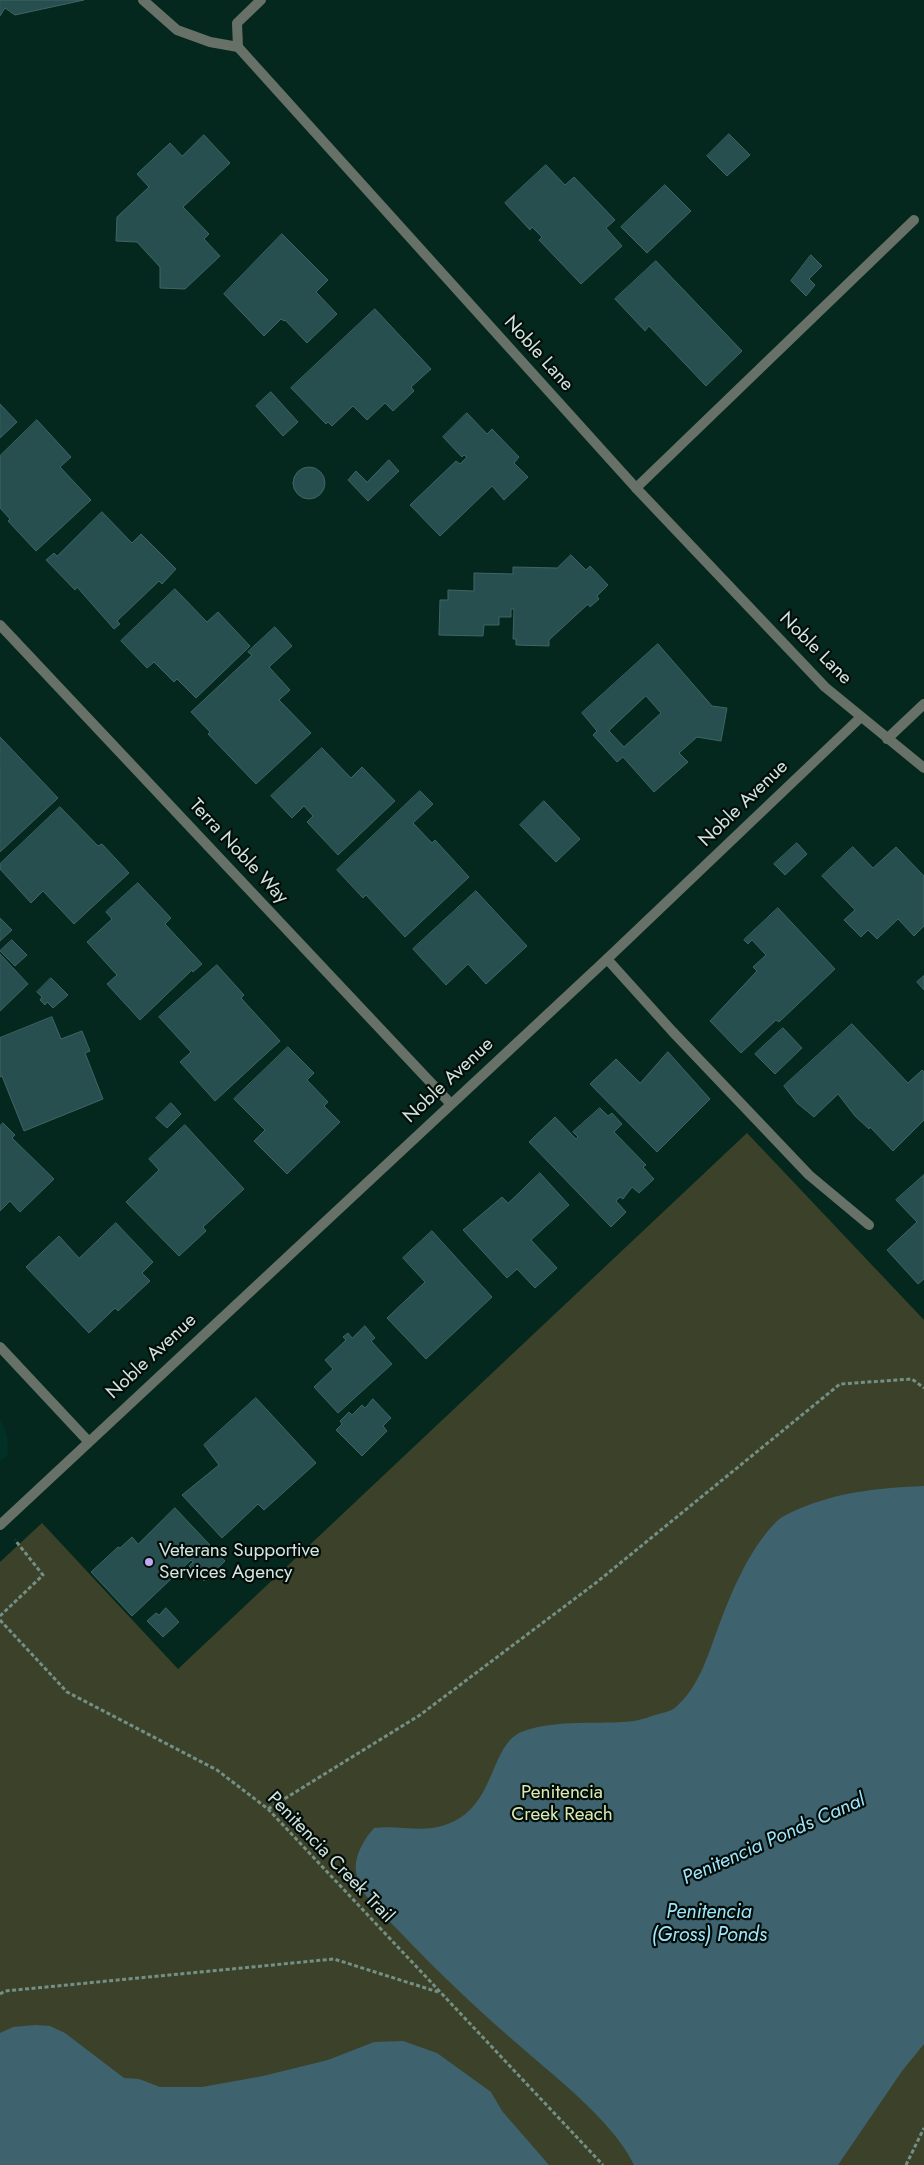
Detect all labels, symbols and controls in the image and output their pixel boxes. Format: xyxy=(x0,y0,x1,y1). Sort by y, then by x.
street label: Noble Lane xyxy=(498,312,578,396)
street label: Noble Lane xyxy=(774,608,856,690)
street label: Noble Avenue xyxy=(695,756,793,852)
street label: Terra Noble Way xyxy=(184,795,292,909)
street label: Noble Avenue xyxy=(399,1033,499,1129)
street label: Noble Avenue xyxy=(102,1309,202,1405)
place label: Veterans Supportive Services Agency xyxy=(159,1540,319,1584)
marker: Veterans Supportive Services Agency xyxy=(143,1556,155,1568)
park label: Penitencia Creek Reach xyxy=(511,1782,613,1826)
street label: Penitencia Creek Trail xyxy=(262,1788,398,1928)
water label: Penitencia Ponds Canal xyxy=(679,1789,869,1891)
water label: Penitencia (Gross) Ponds xyxy=(651,1901,767,1948)

